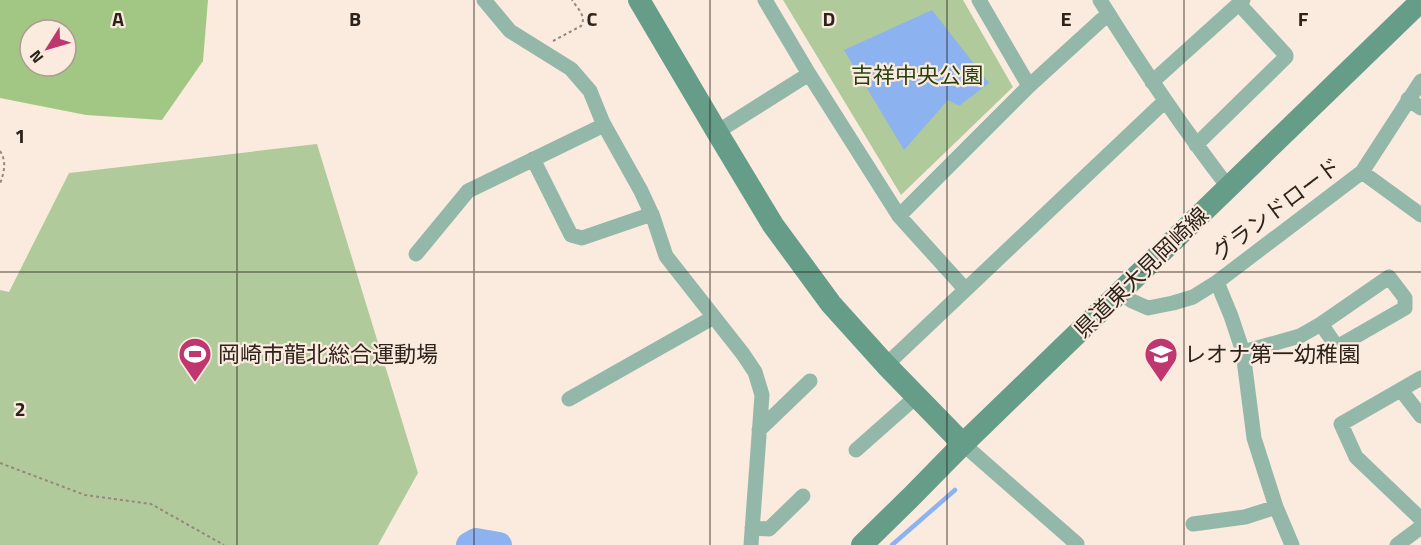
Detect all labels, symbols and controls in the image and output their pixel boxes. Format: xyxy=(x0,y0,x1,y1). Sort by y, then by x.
text: A xyxy=(112,3,124,34)
text: B xyxy=(349,3,361,34)
text: C xyxy=(587,3,598,34)
text: D xyxy=(823,3,835,34)
text: E xyxy=(1060,3,1072,34)
text: F xyxy=(1298,3,1309,34)
north arrow xyxy=(18,18,78,78)
text: N xyxy=(23,45,49,69)
park label: 吉祥中央公園 xyxy=(851,58,983,92)
text: 1 xyxy=(14,120,26,151)
street label: グランドロード xyxy=(1204,149,1348,269)
street label: 県道東大見岡崎線 xyxy=(1066,199,1216,345)
sports icon: 岡崎市龍北総合運動場 xyxy=(177,336,213,383)
school or university icon: レオナ第一幼稚園 xyxy=(1143,336,1179,383)
place label: 岡崎市龍北総合運動場 xyxy=(218,337,438,371)
place label: レオナ第一幼稚園 xyxy=(1184,337,1360,371)
text: 2 xyxy=(14,393,26,424)

